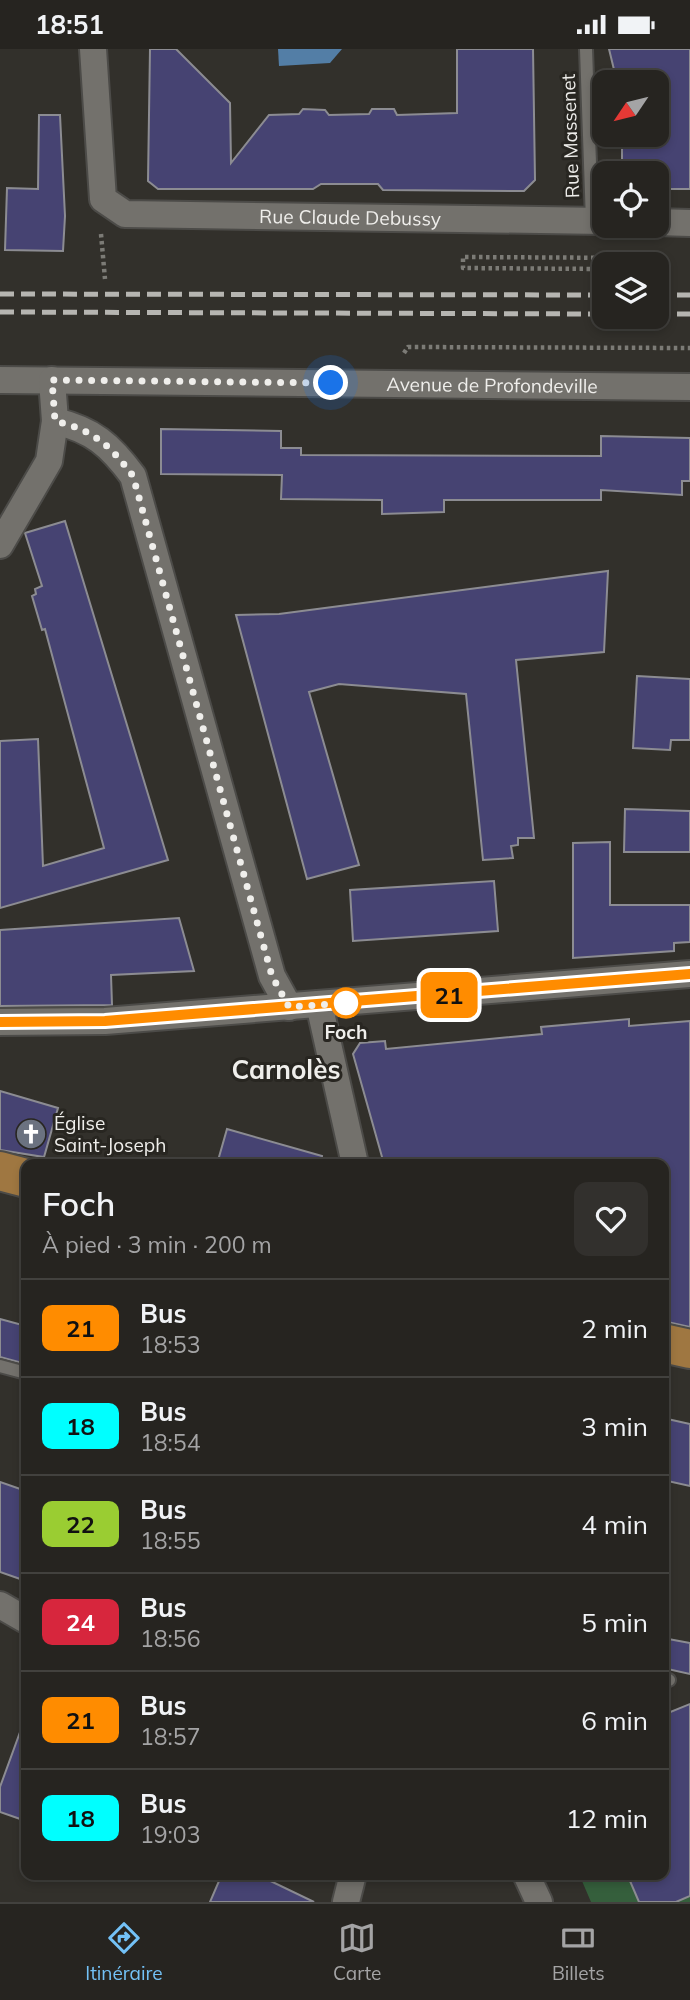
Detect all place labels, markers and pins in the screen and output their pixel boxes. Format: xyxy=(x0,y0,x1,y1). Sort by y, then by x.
marker: Foch xyxy=(331,988,361,1018)
place label: Foch xyxy=(325,1020,367,1044)
place label: Église Saint-Joseph xyxy=(54,1111,166,1157)
church icon: Église Saint-Joseph xyxy=(14,1117,48,1151)

